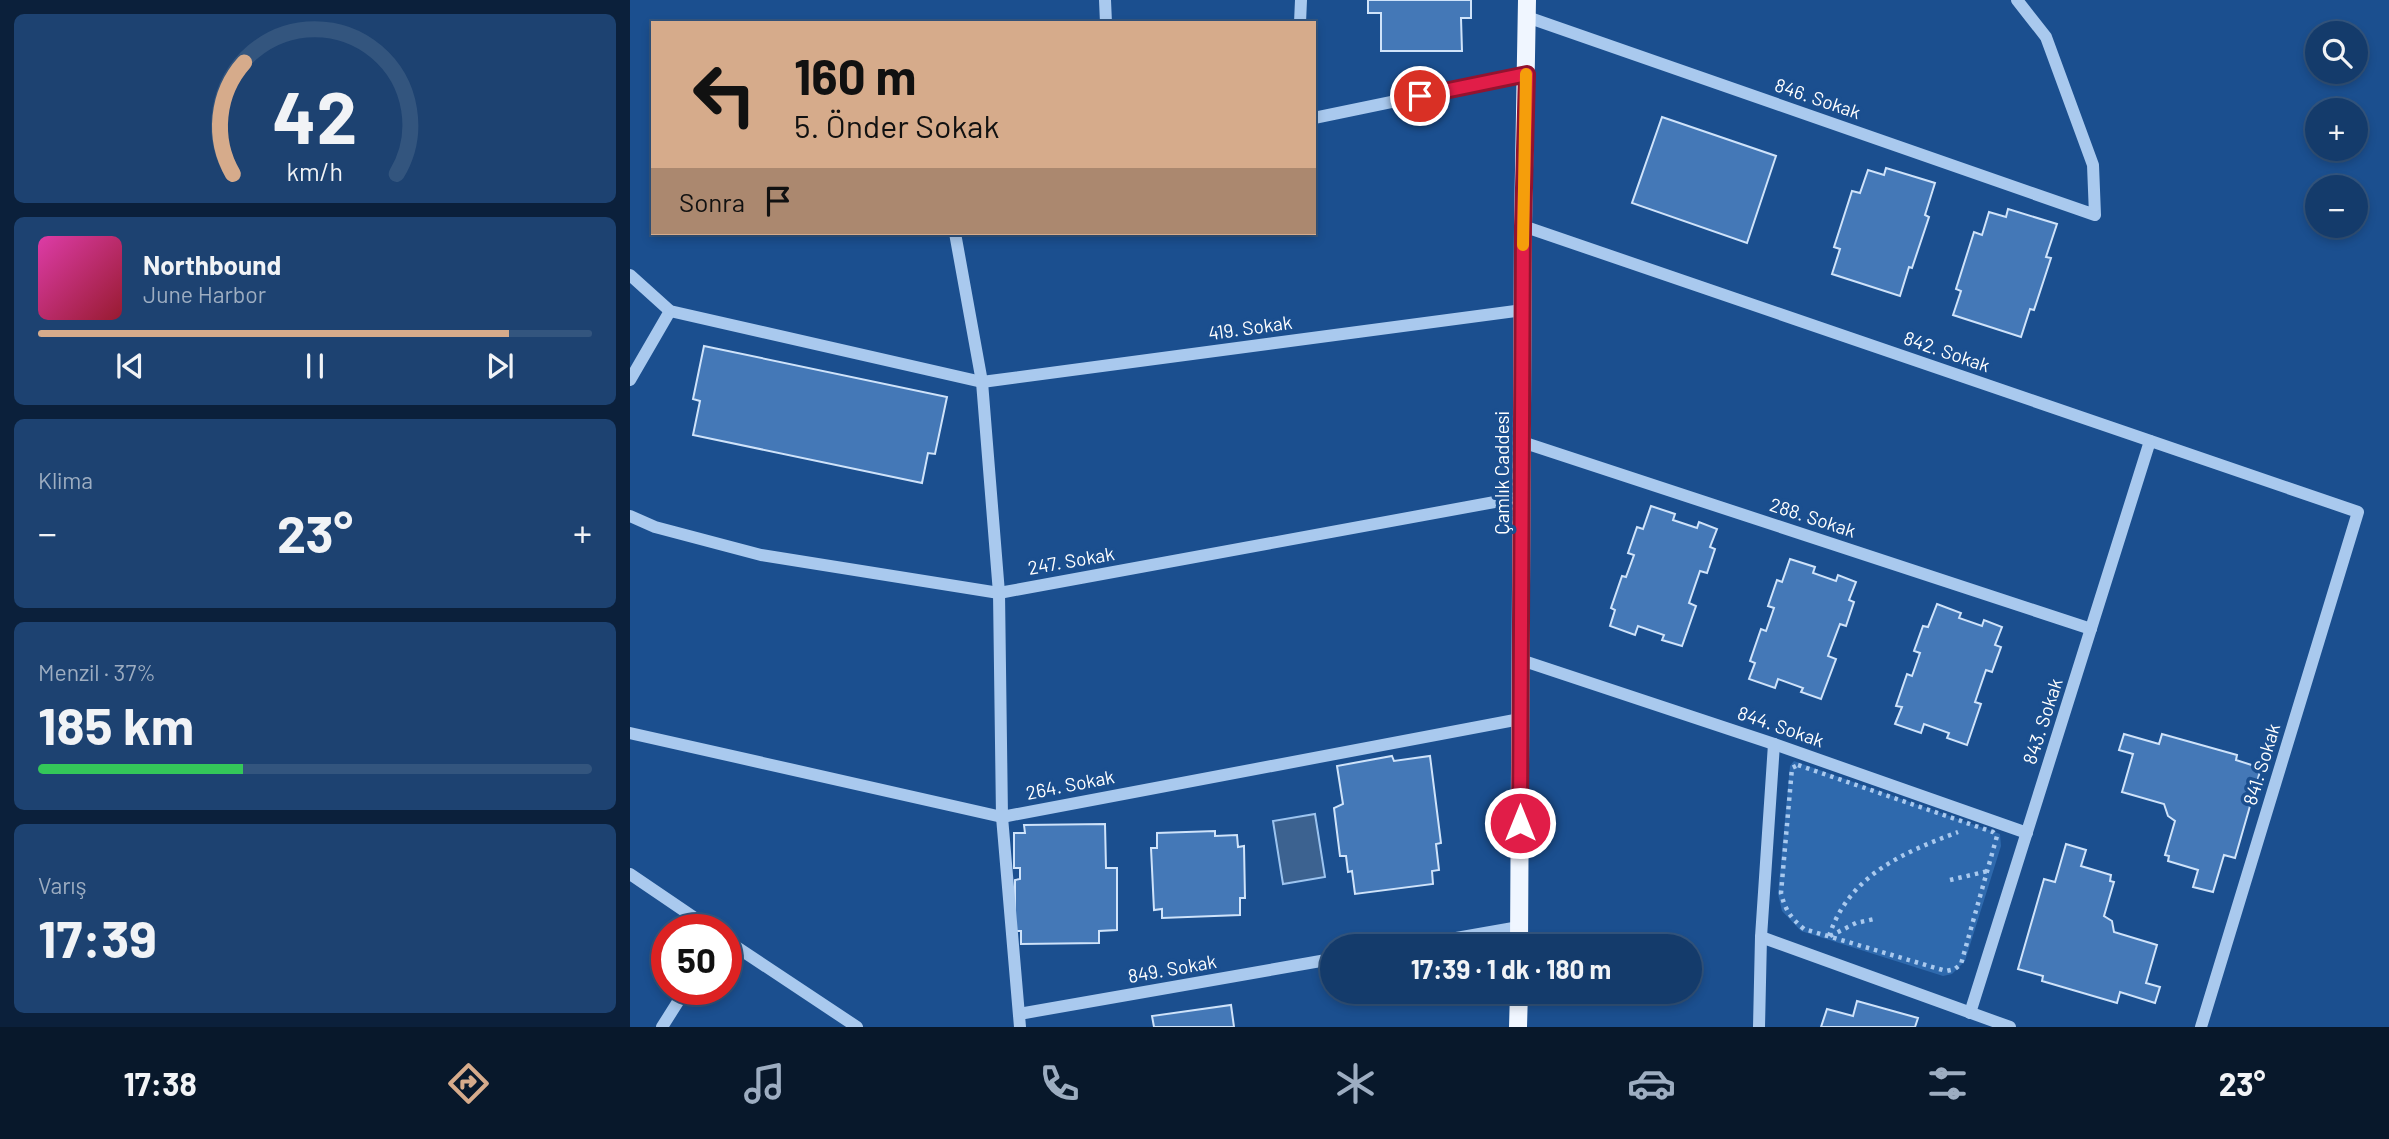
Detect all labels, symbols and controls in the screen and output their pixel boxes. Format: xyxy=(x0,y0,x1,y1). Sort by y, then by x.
map controls xyxy=(2305,21,2368,238)
button: search xyxy=(2305,21,2368,84)
text: 160 m xyxy=(794,46,916,105)
icon: left xyxy=(679,49,770,140)
pin xyxy=(1390,66,1450,126)
text: 42 xyxy=(273,72,357,160)
street label: 846. Sokak xyxy=(1772,73,1864,123)
icon: arrive xyxy=(1401,77,1439,115)
button: + xyxy=(2305,98,2368,161)
text: 5. Önder Sokak xyxy=(794,106,1000,144)
text: km/h xyxy=(287,156,343,186)
button: − xyxy=(2305,175,2368,238)
icon: arrive xyxy=(759,182,797,220)
text: Sonra xyxy=(679,186,745,217)
text: Northbound xyxy=(143,249,281,280)
text: June Harbor xyxy=(143,280,266,308)
street label: 419. Sokak xyxy=(1207,310,1293,344)
street label: 842. Sokak xyxy=(1901,326,1993,376)
icon: previous xyxy=(111,347,149,385)
icon: pause xyxy=(296,347,334,385)
icon: next xyxy=(481,347,519,385)
street label: Çamlık Caddesi xyxy=(1490,411,1513,535)
text: Klima xyxy=(38,466,93,494)
street label: 288. Sokak xyxy=(1767,492,1859,542)
text: 23° xyxy=(277,501,353,563)
text: − xyxy=(38,509,57,555)
text: + xyxy=(573,509,592,555)
street label: 247. Sokak xyxy=(1026,541,1116,579)
text: Menzil · 37% xyxy=(38,658,156,686)
street label: 843. Sokak xyxy=(2017,675,2067,767)
text: 185 km xyxy=(38,693,194,755)
street label: 844. Sokak xyxy=(1735,700,1827,752)
street label: 841. Sokak xyxy=(2238,720,2284,808)
street label: 264. Sokak xyxy=(1024,764,1116,804)
position arrow xyxy=(1483,786,1557,860)
text: Varış xyxy=(38,871,87,899)
text: 17:39 xyxy=(38,906,157,968)
speed limit sign: 50 xyxy=(651,914,742,1005)
street label: 849. Sokak xyxy=(1126,949,1218,987)
text: 17:39 · 1 dk · 180 m xyxy=(1411,953,1611,984)
icon: directions xyxy=(444,1059,493,1108)
icon: music xyxy=(740,1059,789,1108)
icon: phone xyxy=(1035,1059,1084,1108)
icon: climate xyxy=(1331,1059,1380,1108)
icon: car xyxy=(1627,1059,1676,1108)
icon: filters xyxy=(1923,1059,1972,1108)
text: 17:38 xyxy=(123,1064,197,1102)
text: 23° xyxy=(2219,1064,2266,1102)

